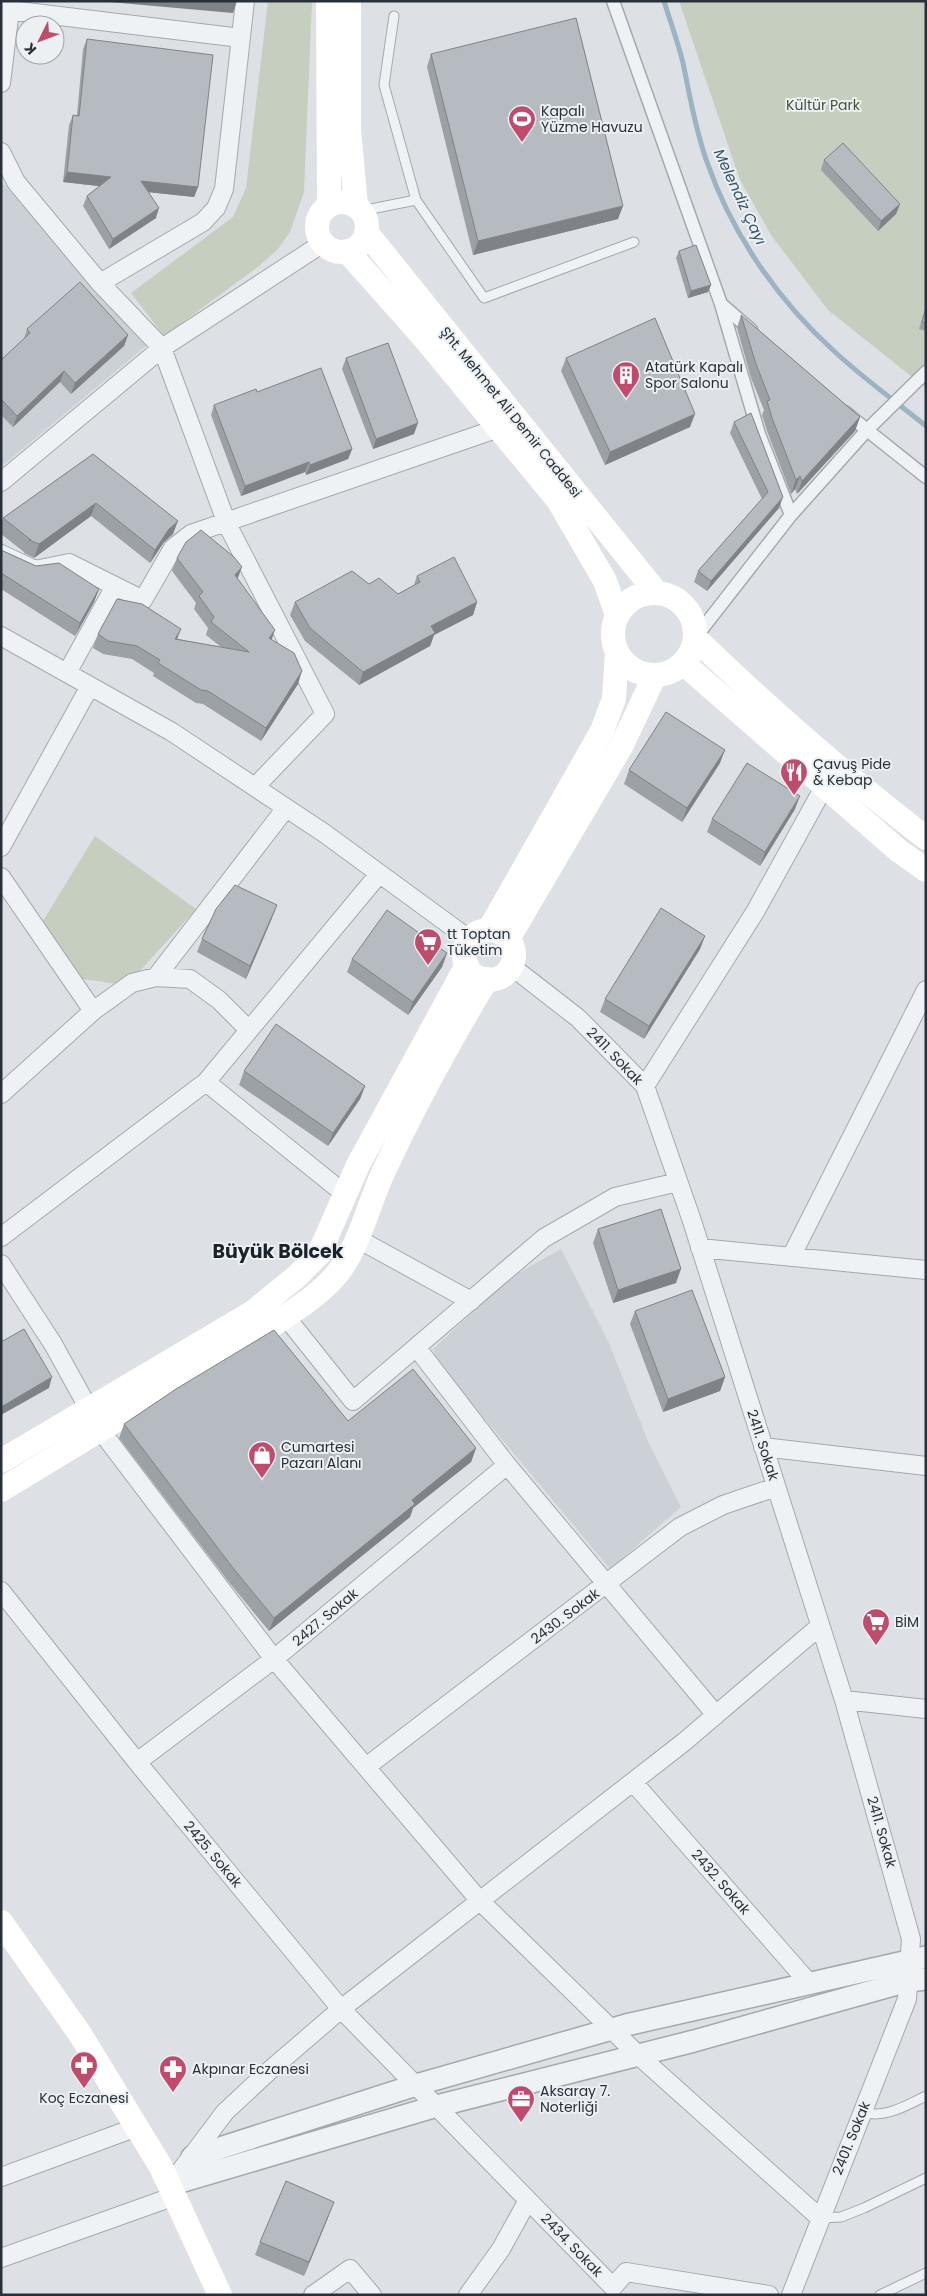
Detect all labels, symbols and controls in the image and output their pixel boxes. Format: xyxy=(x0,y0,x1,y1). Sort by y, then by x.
north arrow xyxy=(15,15,65,65)
text: K xyxy=(19,38,41,59)
park label: Kültür Park xyxy=(786,95,861,115)
place label: Kapalı Yüzme Havuzu xyxy=(541,101,643,137)
sports icon: Kapalı Yüzme Havuzu xyxy=(507,104,537,143)
water label: Melendiz Çayı xyxy=(709,145,772,249)
street label: Şht. Mehmet Ali Demir Caddesi xyxy=(436,322,586,502)
place label: Atatürk Kapalı Spor Salonu xyxy=(645,357,743,393)
building icon: Atatürk Kapalı Spor Salonu xyxy=(611,360,641,399)
place label: Çavuş Pide & Kebap xyxy=(813,754,891,790)
restaurant icon: Çavuş Pide & Kebap xyxy=(779,757,809,796)
place label: tt Toptan Tüketim xyxy=(447,924,510,960)
supermarket icon: tt Toptan Tüketim xyxy=(413,927,443,966)
street label: 2411. Sokak xyxy=(582,1023,648,1090)
district label: Büyük Bölcek xyxy=(212,1238,344,1265)
street label: 2411. Sokak xyxy=(742,1407,784,1484)
place label: Cumartesi Pazarı Alanı xyxy=(281,1437,362,1473)
shop icon: Cumartesi Pazarı Alanı xyxy=(247,1440,277,1479)
street label: 2427. Sokak xyxy=(288,1583,363,1650)
street label: 2430. Sokak xyxy=(526,1583,604,1649)
supermarket icon: BİM xyxy=(861,1607,891,1646)
place label: BİM xyxy=(895,1612,919,1632)
street label: 2411. Sokak xyxy=(862,1794,902,1871)
street label: 2425. Sokak xyxy=(179,1816,247,1892)
street label: 2432. Sokak xyxy=(687,1845,756,1920)
pharmacy icon: Koç Eczanesi xyxy=(69,2050,99,2089)
pharmacy icon: Akpınar Eczanesi xyxy=(158,2054,188,2093)
place label: Akpınar Eczanesi xyxy=(192,2059,309,2079)
place label: Aksaray 7. Noterliği xyxy=(540,2081,610,2117)
office icon: Aksaray 7. Noterliği xyxy=(506,2084,536,2123)
place label: Koç Eczanesi xyxy=(39,2088,129,2108)
street label: 2401. Sokak xyxy=(827,2097,875,2178)
street label: 2434. Sokak xyxy=(536,2209,608,2282)

